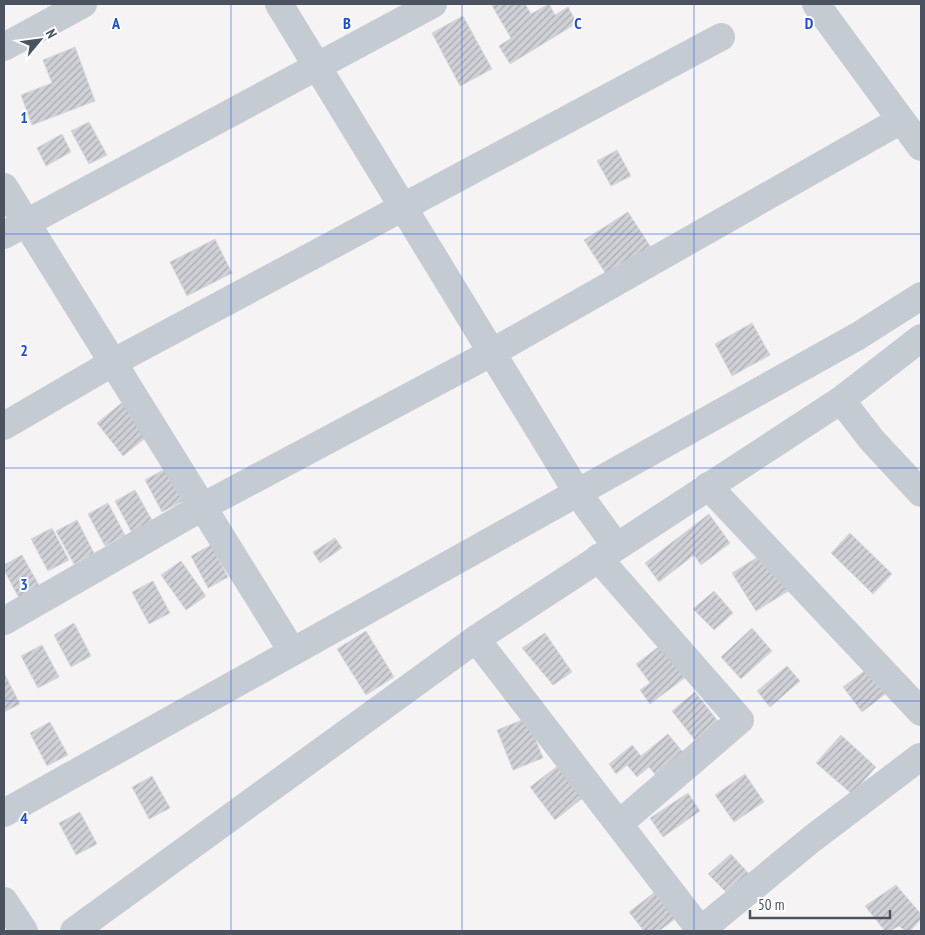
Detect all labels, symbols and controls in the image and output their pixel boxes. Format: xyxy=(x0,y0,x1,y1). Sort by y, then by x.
text: A xyxy=(111,13,121,33)
text: B xyxy=(343,13,351,33)
text: C xyxy=(574,13,582,33)
text: D xyxy=(805,13,814,33)
north arrow xyxy=(15,15,65,65)
text: N xyxy=(42,26,61,41)
text: 1 xyxy=(20,107,28,127)
text: 2 xyxy=(20,340,28,360)
text: 3 xyxy=(20,574,28,594)
text: 4 xyxy=(20,808,28,828)
scale bar xyxy=(750,888,890,920)
text: 50 m xyxy=(758,895,784,914)

